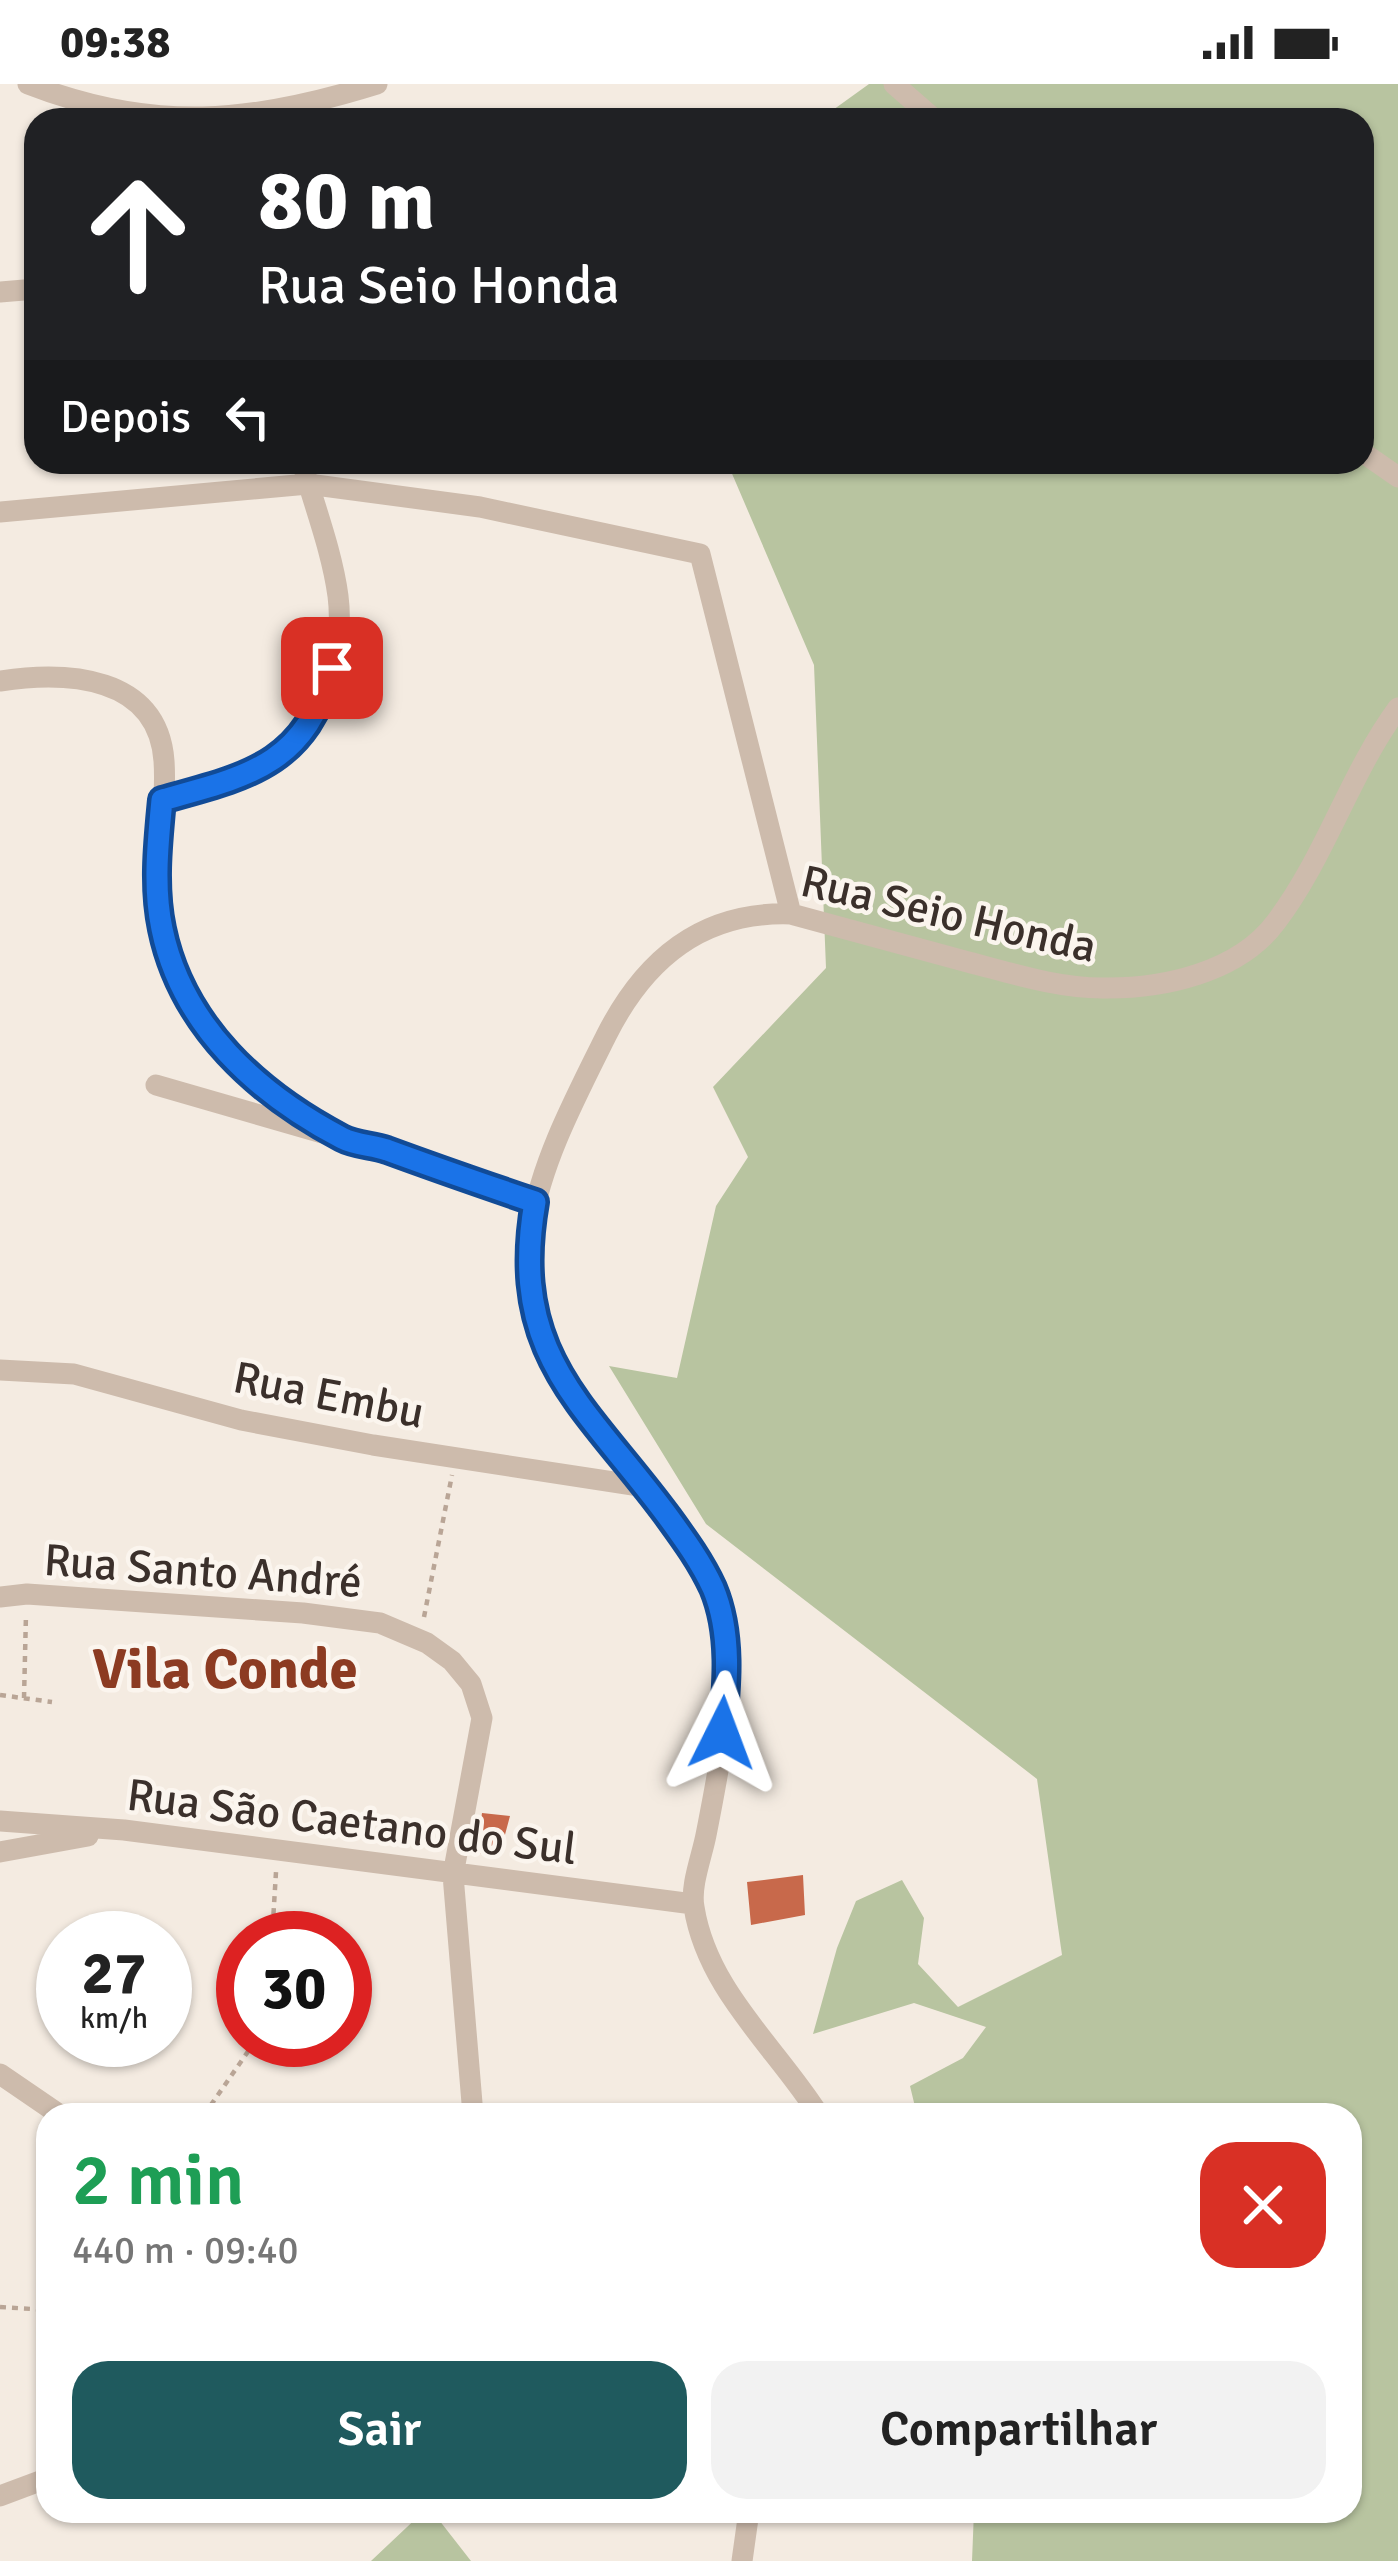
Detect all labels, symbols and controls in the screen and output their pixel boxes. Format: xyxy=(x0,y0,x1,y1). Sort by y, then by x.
text: 09:38 xyxy=(60,15,170,70)
text: 80 m xyxy=(258,149,435,253)
icon: ahead xyxy=(60,156,216,312)
text: Rua Seio Honda xyxy=(258,252,620,319)
icon: left xyxy=(215,384,281,450)
text: Depois xyxy=(60,390,191,445)
pin xyxy=(281,617,383,719)
icon: arrive xyxy=(299,635,365,701)
street label: Rua Seio Honda xyxy=(796,854,1102,975)
street label: Rua Embu xyxy=(229,1350,429,1441)
street label: Rua Santo André xyxy=(42,1533,364,1610)
district label: Vila Conde xyxy=(92,1634,358,1705)
position arrow xyxy=(659,1670,785,1796)
street label: Rua São Caetano do Sul xyxy=(124,1768,580,1877)
speed limit sign: 30 xyxy=(216,1911,372,2067)
text: 27 xyxy=(82,1937,146,2011)
text: km/h xyxy=(80,2000,148,2037)
text: 2 min xyxy=(72,2136,244,2225)
button: close xyxy=(1200,2142,1326,2268)
text: 440 m · 09:40 xyxy=(72,2226,299,2274)
button: Sair xyxy=(72,2361,687,2499)
button: Compartilhar xyxy=(711,2361,1326,2499)

